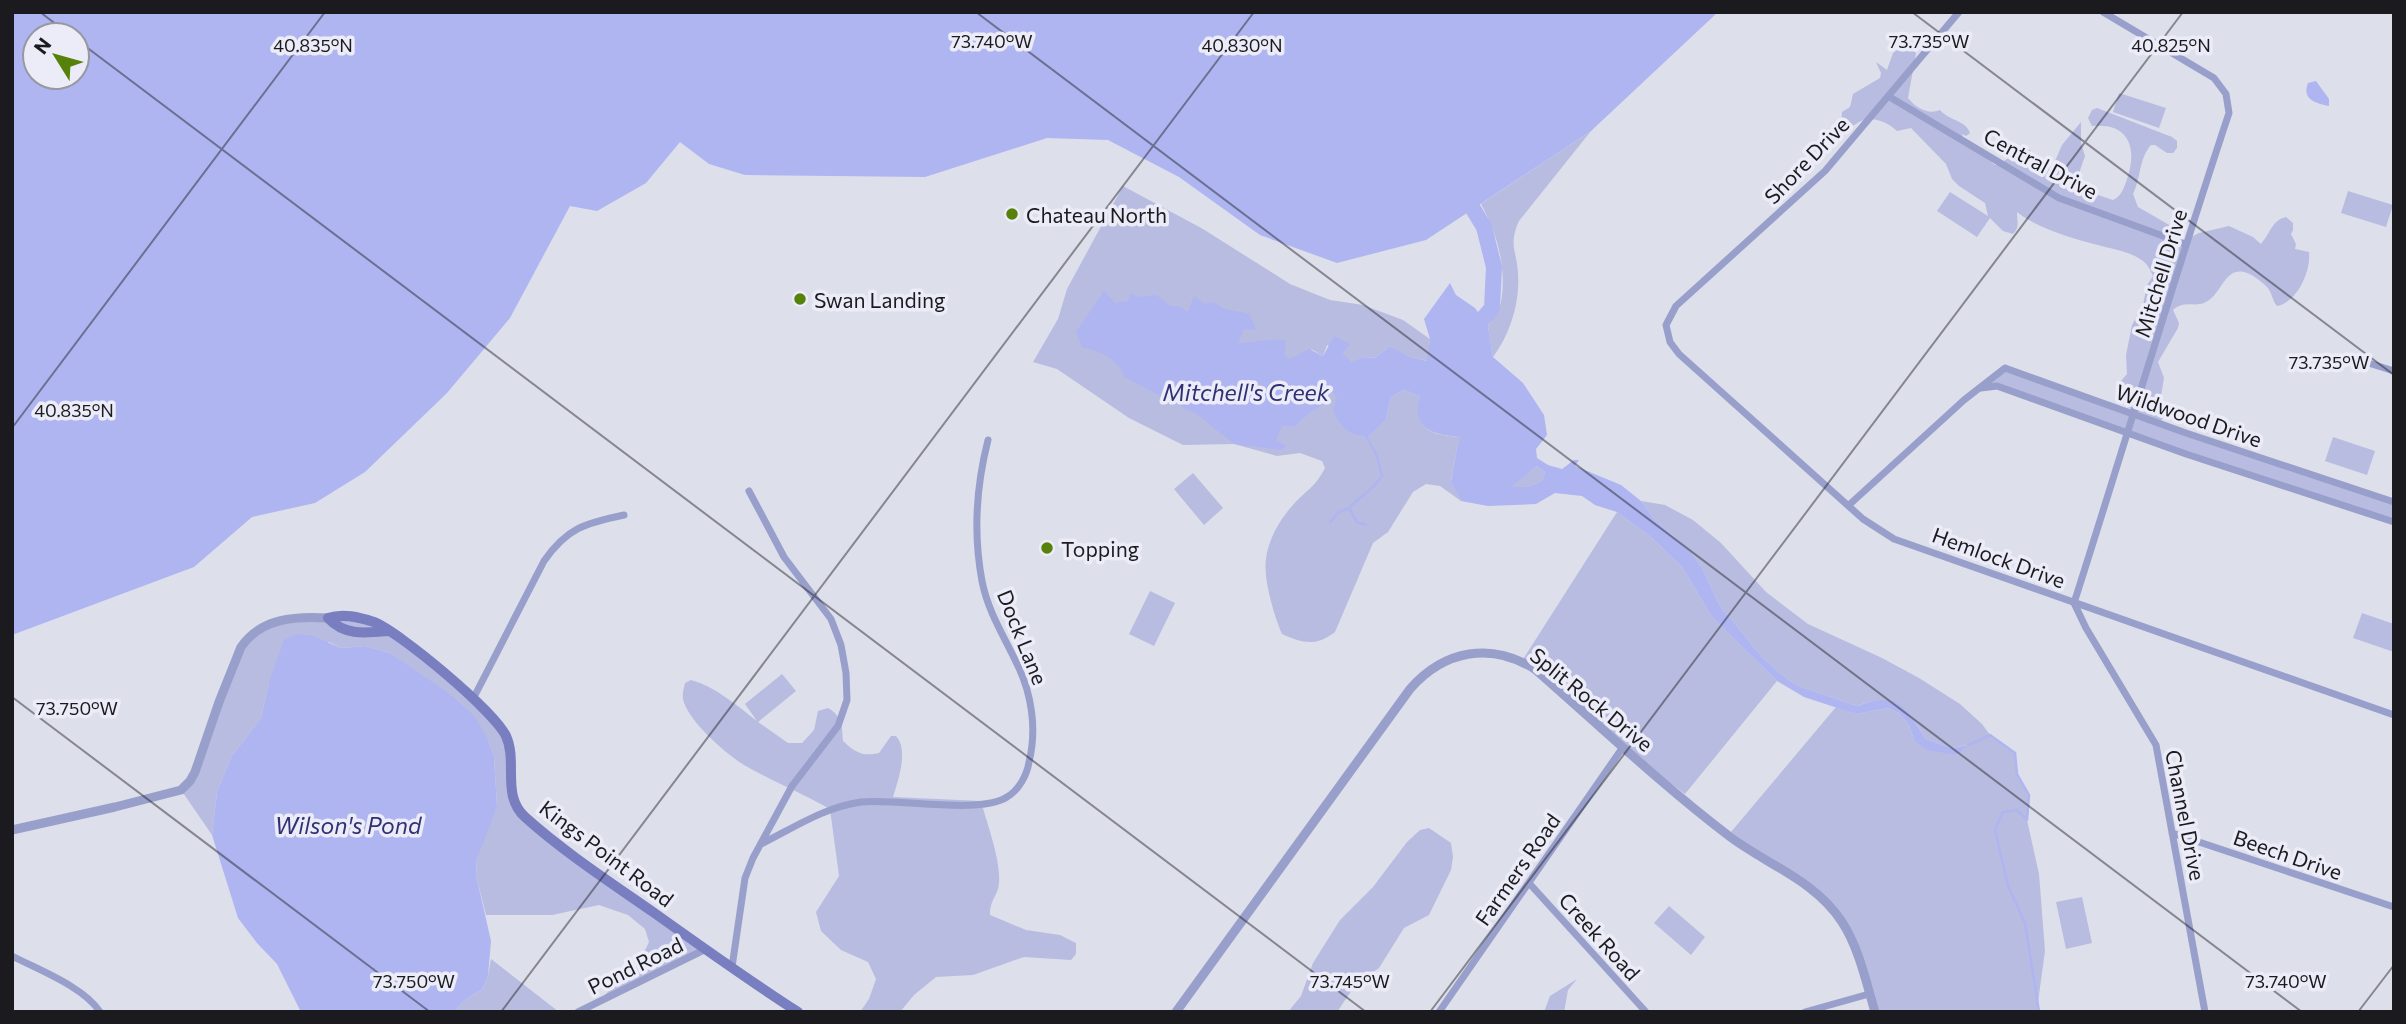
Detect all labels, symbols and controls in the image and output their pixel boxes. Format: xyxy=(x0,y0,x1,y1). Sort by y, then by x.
north arrow xyxy=(21,21,91,91)
text: 73.740°W xyxy=(951,30,1033,52)
text: 73.735°W xyxy=(1889,30,1969,52)
text: N xyxy=(29,33,56,58)
text: 40.835°N xyxy=(273,34,353,56)
text: 40.830°N xyxy=(1201,34,1283,56)
text: 40.825°N xyxy=(2131,34,2211,56)
street label: Shore Drive xyxy=(1759,111,1853,209)
street label: Central Drive xyxy=(1980,123,2102,203)
place label: Chateau North xyxy=(1026,202,1167,227)
marker: Chateau North xyxy=(1004,206,1020,222)
street label: Mitchell Drive xyxy=(2129,206,2191,340)
place label: Swan Landing xyxy=(814,287,945,312)
marker: Swan Landing xyxy=(792,291,808,307)
text: 73.735°W xyxy=(2289,351,2369,373)
water label: Mitchell's Creek xyxy=(1163,378,1330,406)
street label: Wildwood Drive xyxy=(2113,378,2265,452)
text: 40.835°N xyxy=(34,399,114,421)
street label: Hemlock Drive xyxy=(1929,521,2069,593)
place label: Topping xyxy=(1061,536,1139,561)
marker: Topping xyxy=(1039,540,1055,556)
street label: Dock Lane xyxy=(993,586,1053,688)
street label: Split Rock Drive xyxy=(1526,642,1658,756)
text: 73.750°W xyxy=(36,697,118,719)
street label: Channel Drive xyxy=(2161,748,2211,882)
street label: Kings Point Road xyxy=(535,795,679,911)
street label: Farmers Road xyxy=(1469,808,1565,930)
water label: Wilson's Pond xyxy=(275,811,423,839)
street label: Beech Drive xyxy=(2231,824,2345,884)
street label: Creek Road xyxy=(1554,887,1646,985)
street label: Pond Road xyxy=(583,931,687,999)
text: 73.750°W xyxy=(373,970,455,992)
text: 73.745°W xyxy=(1310,970,1390,992)
text: 73.740°W xyxy=(2245,970,2327,992)

